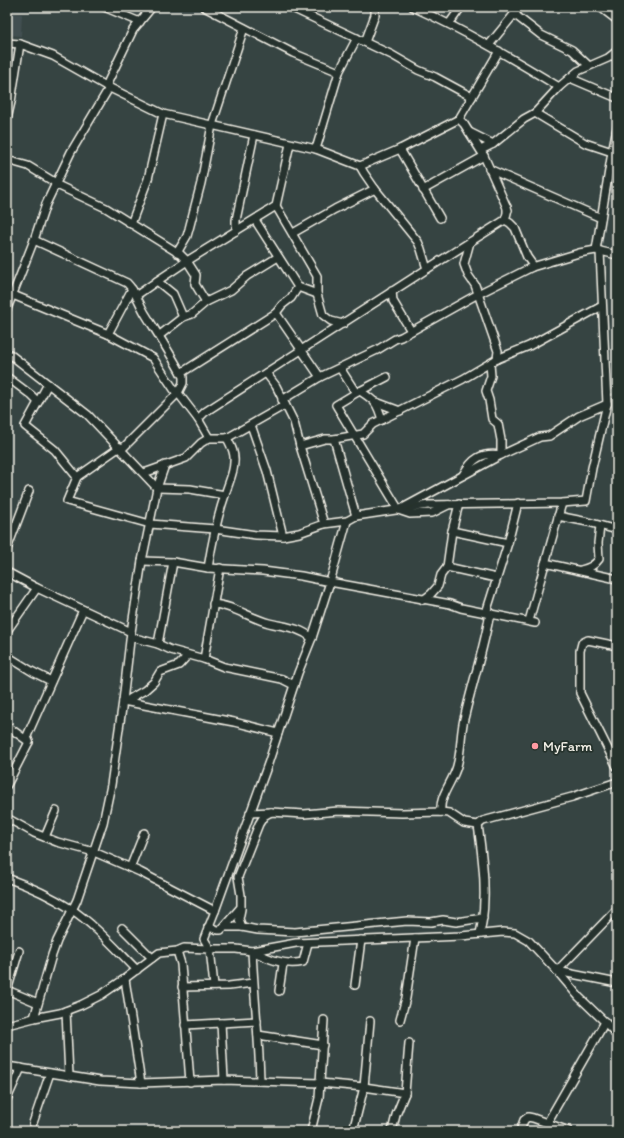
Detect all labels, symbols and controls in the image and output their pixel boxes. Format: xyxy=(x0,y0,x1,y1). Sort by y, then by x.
place label: MyFarm xyxy=(543,738,592,755)
marker: MyFarm xyxy=(530,741,540,751)

